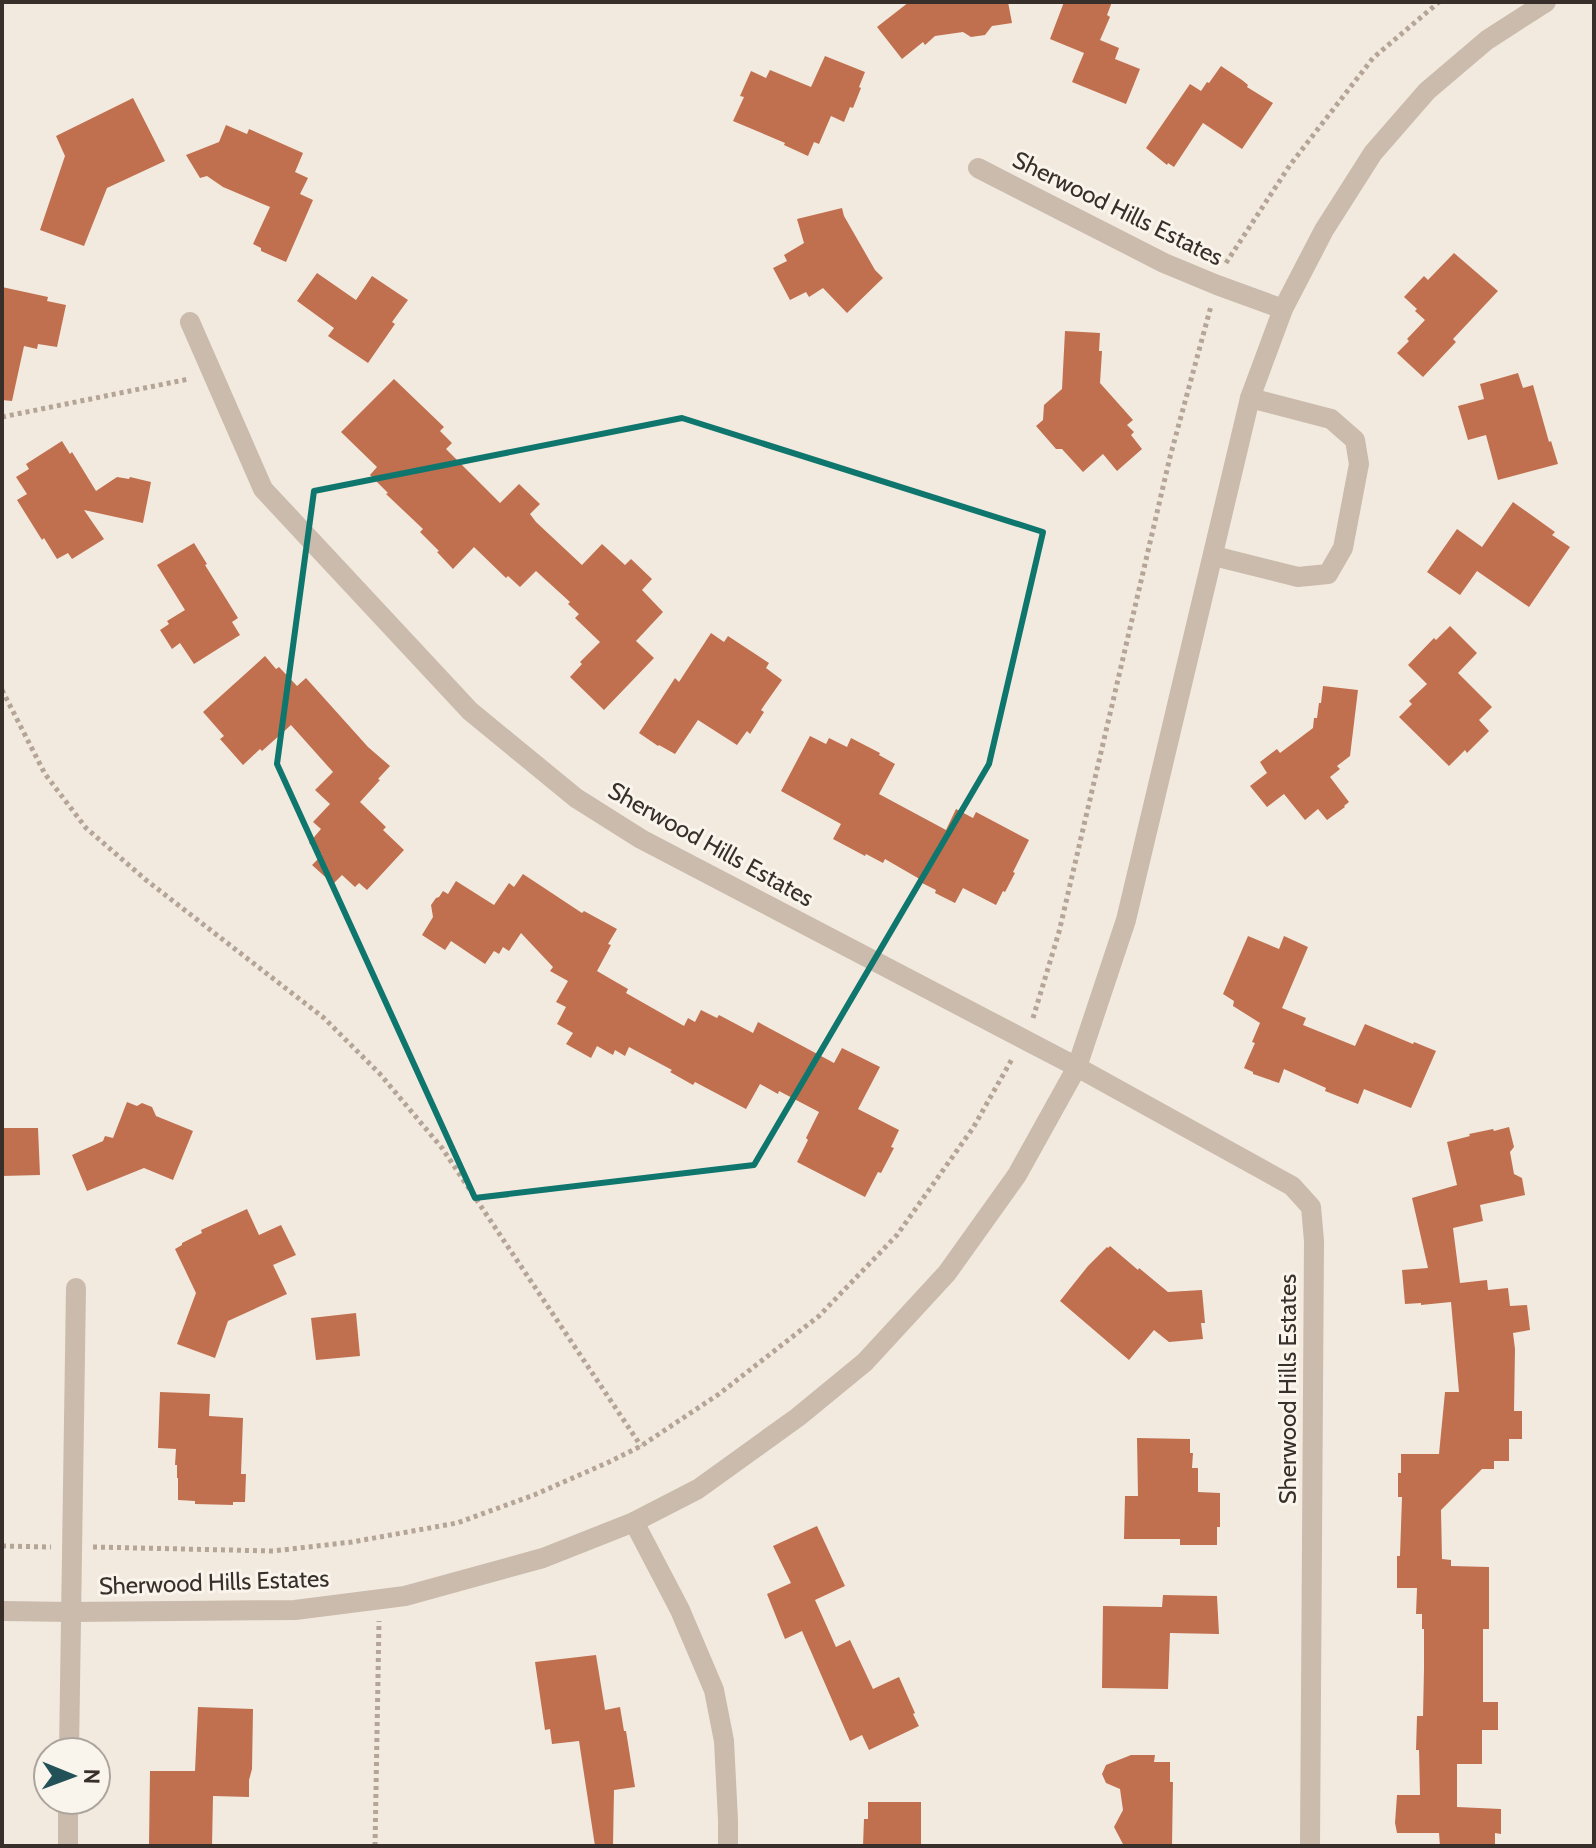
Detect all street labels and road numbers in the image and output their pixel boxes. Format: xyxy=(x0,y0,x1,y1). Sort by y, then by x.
street label: Sherwood Hills Estates xyxy=(1008,144,1228,272)
street label: Sherwood Hills Estates xyxy=(603,775,819,913)
street label: Sherwood Hills Estates xyxy=(1273,1274,1302,1504)
street label: Sherwood Hills Estates xyxy=(98,1563,330,1601)

